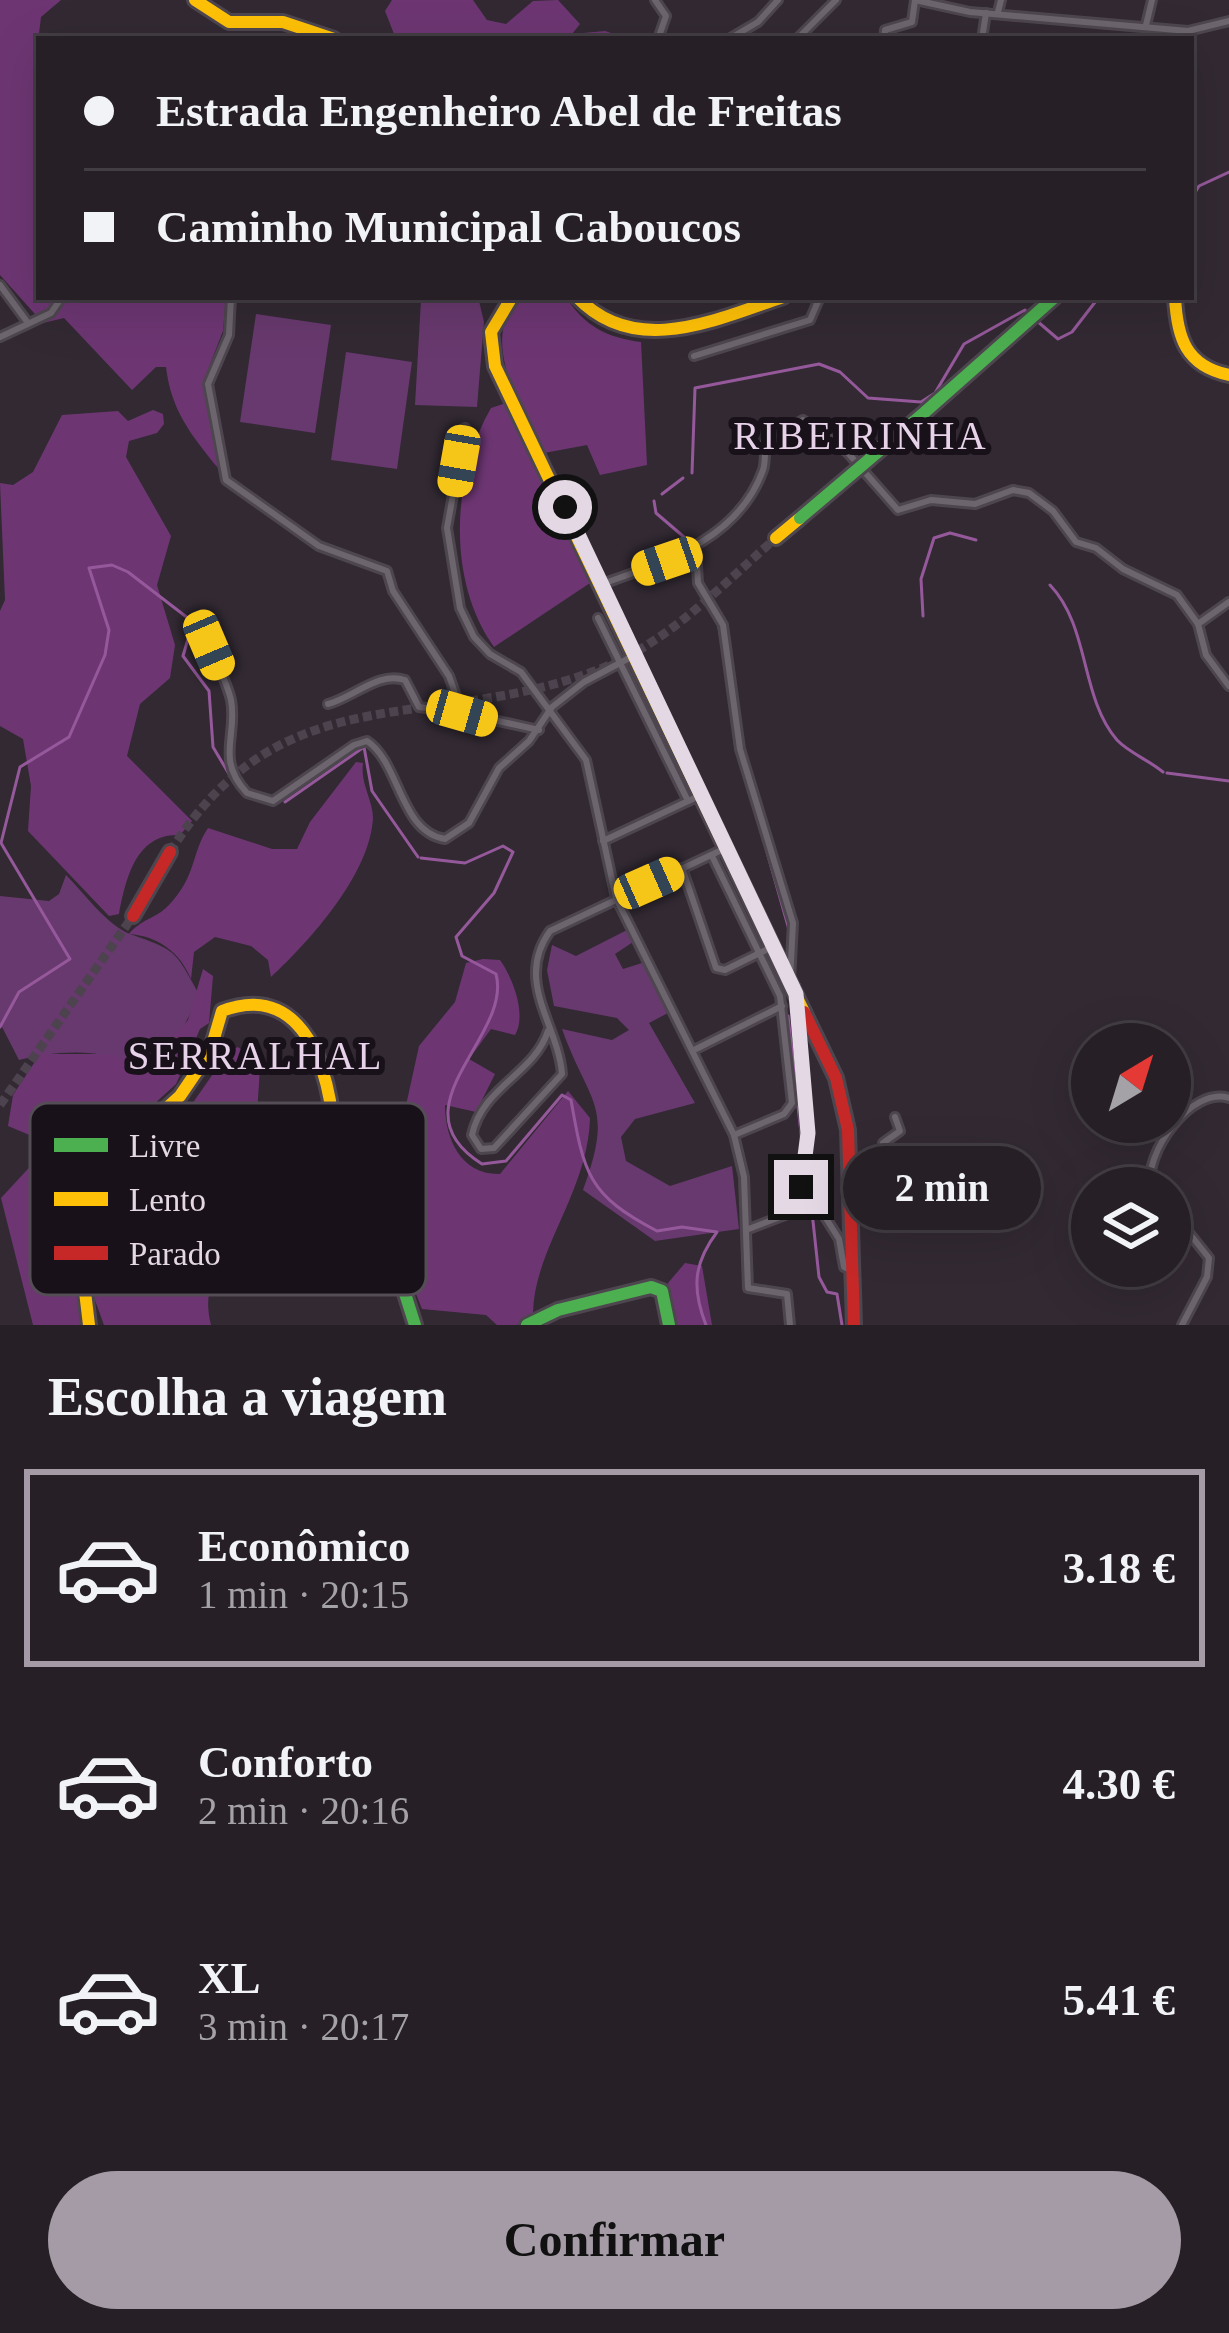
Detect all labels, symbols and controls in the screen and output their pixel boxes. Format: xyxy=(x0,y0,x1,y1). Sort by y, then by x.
text: Estrada Engenheiro Abel de Freitas xyxy=(156,86,842,136)
text: Caminho Municipal Caboucos xyxy=(156,202,741,252)
district label: RIBEIRINHA xyxy=(733,414,989,457)
car xyxy=(435,422,483,500)
route start xyxy=(538,480,592,534)
car xyxy=(627,532,707,590)
car xyxy=(178,605,240,685)
car xyxy=(422,686,502,740)
car xyxy=(609,852,689,914)
north arrow xyxy=(1071,1023,1191,1143)
map controls xyxy=(1071,1023,1191,1287)
district label: SERRALHAL xyxy=(128,1034,384,1077)
legend xyxy=(30,1103,426,1295)
text: Livre xyxy=(129,1128,200,1164)
callout: 2 min xyxy=(843,1145,1041,1229)
route end xyxy=(774,1160,828,1214)
text: 2 min xyxy=(895,1166,989,1209)
button: layers xyxy=(1071,1167,1191,1287)
text: Lento xyxy=(129,1182,206,1218)
text: Parado xyxy=(129,1236,221,1272)
text: Escolha a viagem xyxy=(48,1367,447,1427)
icon: car xyxy=(54,1514,162,1622)
text: Econômico xyxy=(198,1521,410,1571)
text: 3.18 € xyxy=(1063,1543,1175,1593)
text: 1 min · 20:15 xyxy=(198,1573,409,1616)
icon: car xyxy=(54,1730,162,1838)
text: Conforto xyxy=(198,1737,373,1787)
text: 4.30 € xyxy=(1063,1759,1175,1809)
text: 2 min · 20:16 xyxy=(198,1789,409,1832)
icon: car xyxy=(54,1946,162,2054)
text: XL xyxy=(198,1953,261,2003)
text: 5.41 € xyxy=(1063,1975,1175,2025)
text: 3 min · 20:17 xyxy=(198,2005,409,2048)
button: Confirmar xyxy=(48,2171,1181,2309)

